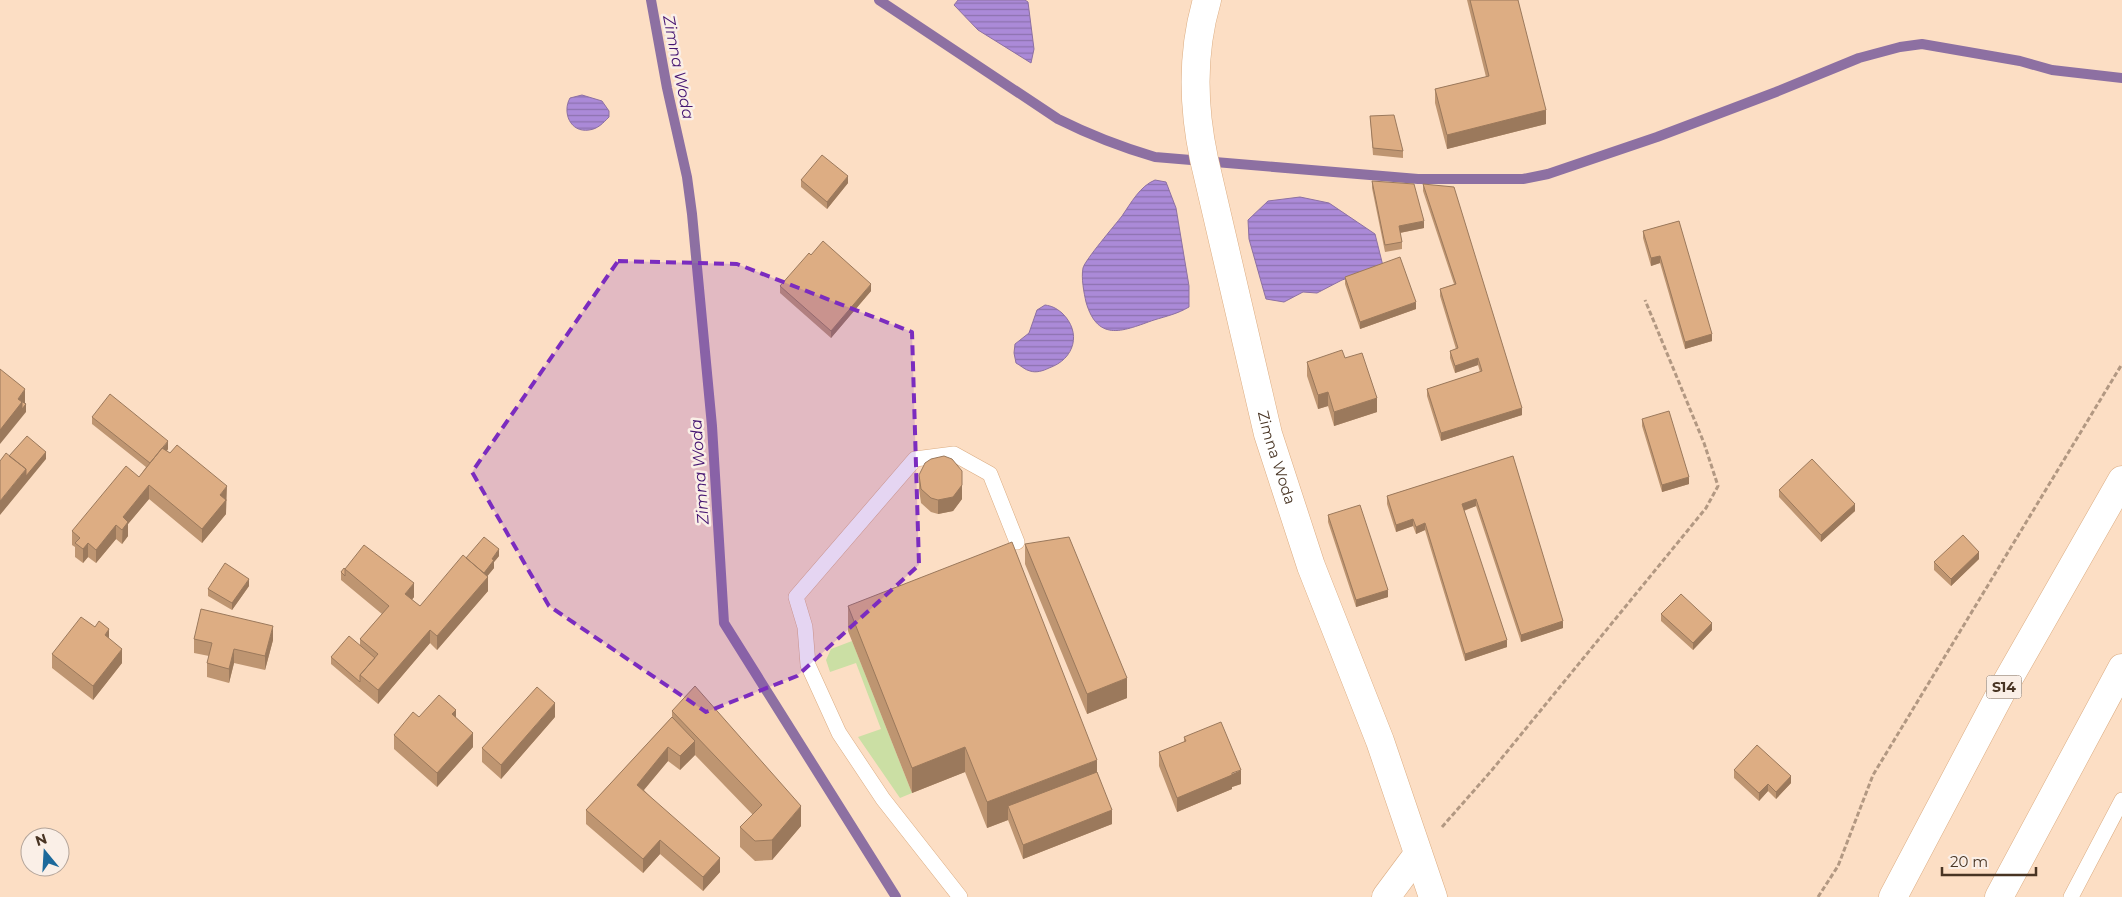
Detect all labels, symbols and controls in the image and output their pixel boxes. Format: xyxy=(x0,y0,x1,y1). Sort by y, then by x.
water label: Zimna Woda xyxy=(659,12,698,121)
street label: Zimna Woda xyxy=(1254,409,1300,507)
water label: Zimna Woda xyxy=(686,418,713,526)
road number: S14 xyxy=(1986,676,2022,699)
north arrow xyxy=(20,827,70,877)
text: N xyxy=(33,829,49,850)
scale bar xyxy=(1942,844,2036,876)
text: 20 m xyxy=(1950,852,1988,871)

